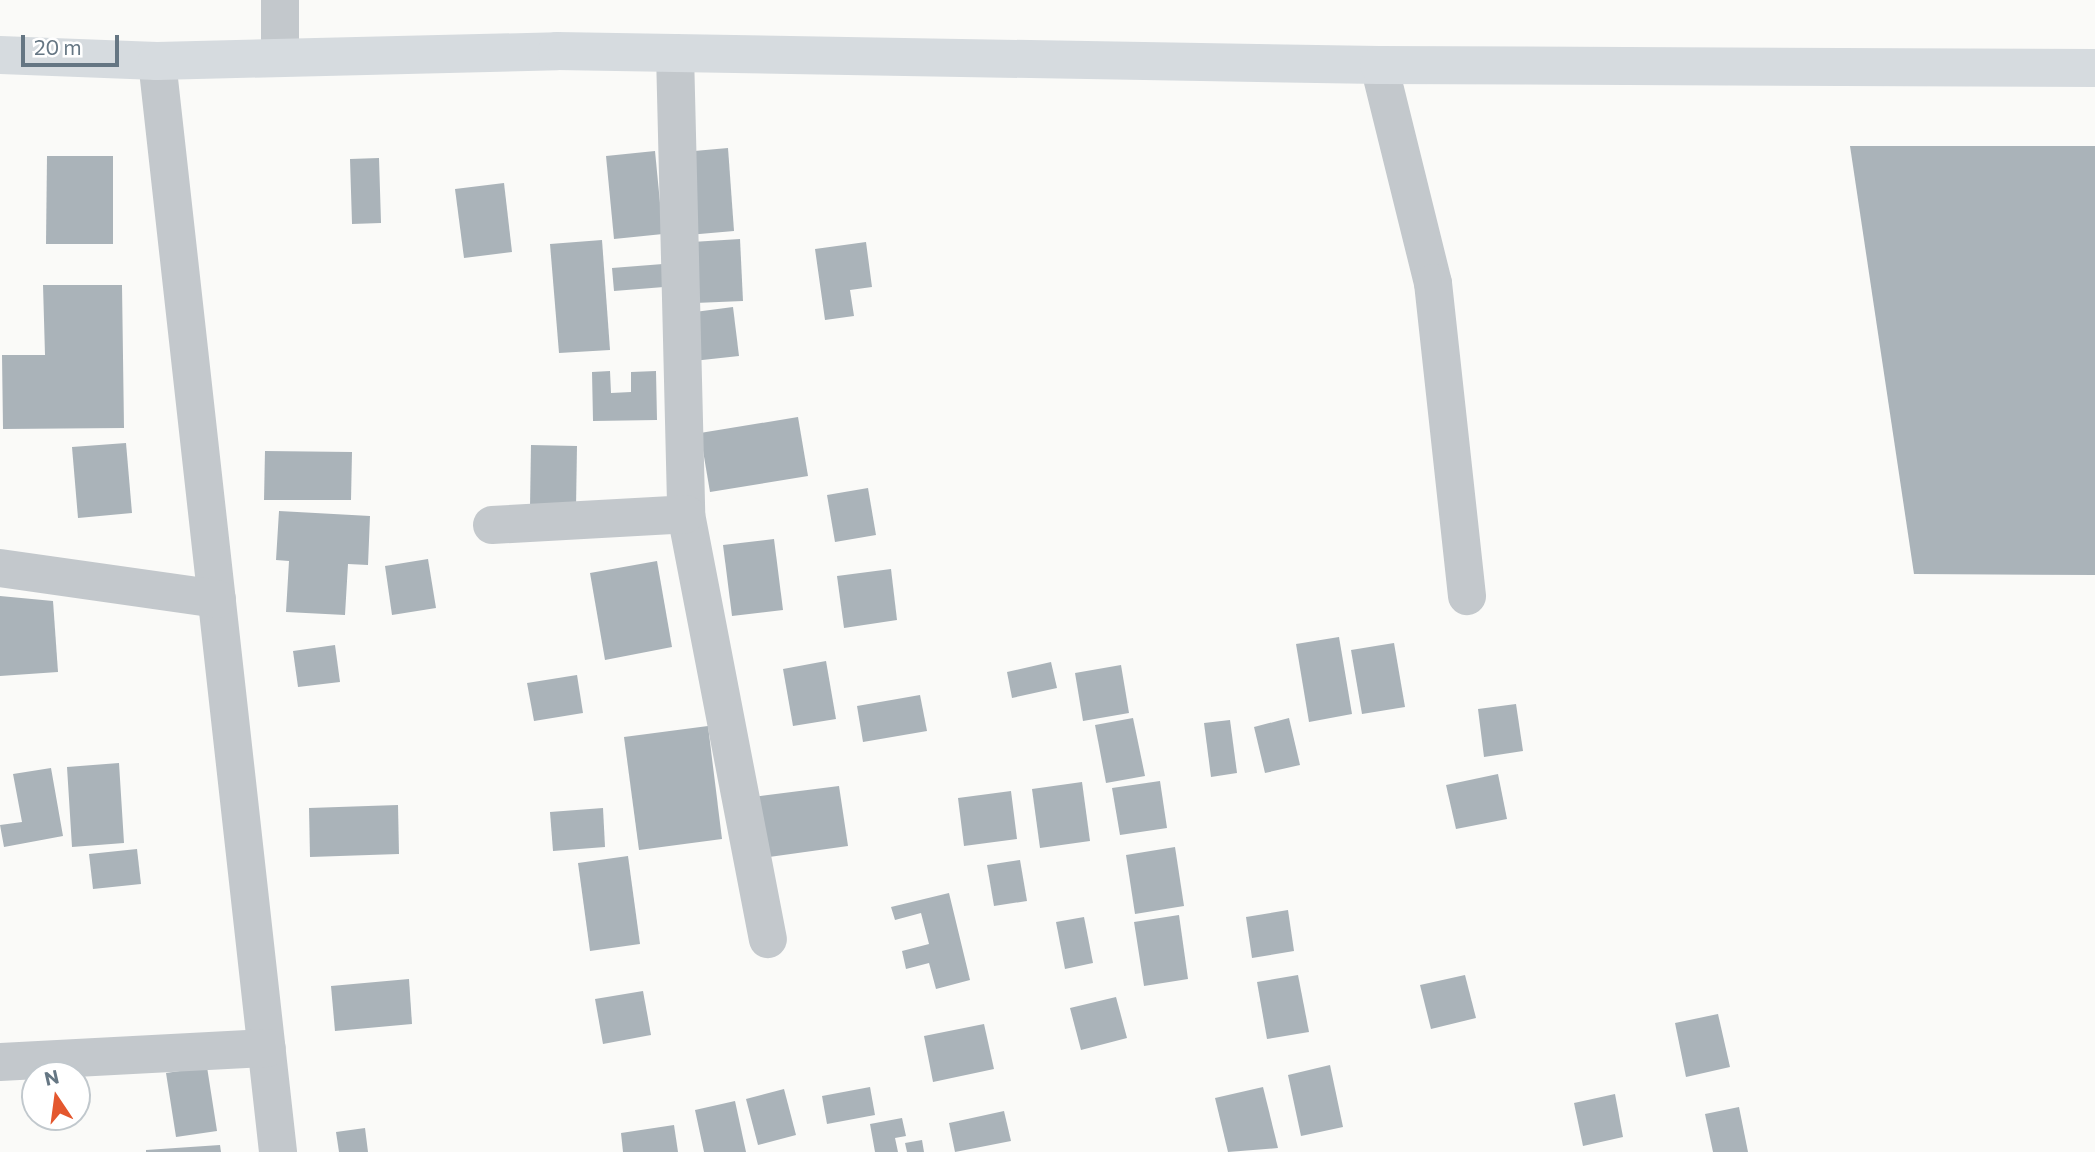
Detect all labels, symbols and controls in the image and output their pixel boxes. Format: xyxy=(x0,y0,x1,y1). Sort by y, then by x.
scale bar xyxy=(24,21,122,65)
text: 20 m xyxy=(34,34,82,59)
north arrow xyxy=(21,1061,91,1131)
text: N xyxy=(42,1064,61,1090)

